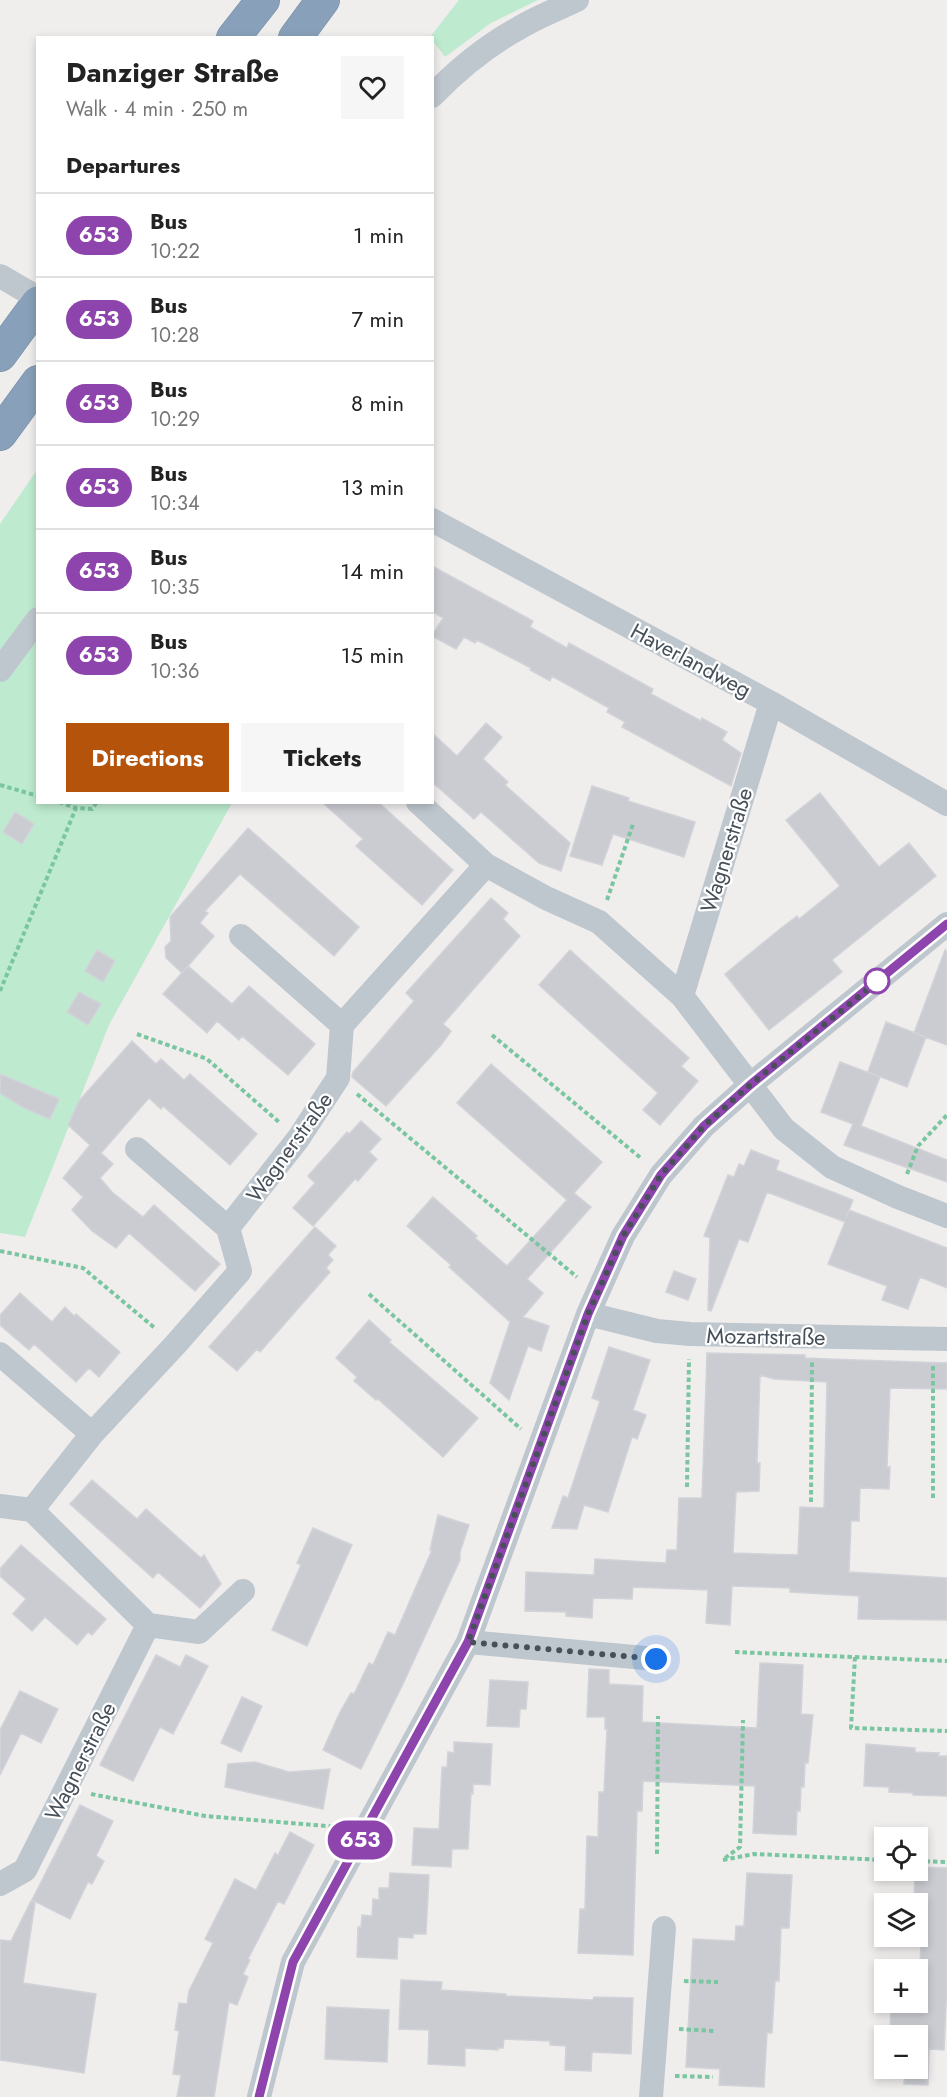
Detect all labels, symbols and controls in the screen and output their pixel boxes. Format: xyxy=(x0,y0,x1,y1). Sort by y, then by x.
text: Danziger Straße xyxy=(66,52,279,93)
button: heart xyxy=(341,56,404,119)
text: Walk · 4 min · 250 m xyxy=(66,95,248,124)
text: Departures xyxy=(66,149,180,181)
text: Bus xyxy=(150,205,187,237)
text: 1 min xyxy=(353,219,404,251)
text: 653 xyxy=(79,220,119,250)
text: 10:22 xyxy=(150,237,200,266)
text: Bus xyxy=(150,289,187,321)
text: 7 min xyxy=(351,303,404,335)
text: 653 xyxy=(79,304,119,334)
text: 10:28 xyxy=(150,321,199,350)
text: Bus xyxy=(150,373,187,405)
text: 8 min xyxy=(351,387,404,419)
text: 653 xyxy=(79,388,119,418)
text: 10:29 xyxy=(150,405,200,434)
text: Bus xyxy=(150,457,187,489)
text: 13 min xyxy=(341,471,404,503)
text: 653 xyxy=(79,472,119,502)
text: 10:34 xyxy=(150,489,200,518)
text: Bus xyxy=(150,541,187,573)
text: 14 min xyxy=(340,555,404,587)
text: 653 xyxy=(79,556,119,586)
text: 10:35 xyxy=(150,573,199,602)
street label: Haverlandweg xyxy=(625,615,757,705)
text: Bus xyxy=(150,625,187,657)
text: 15 min xyxy=(341,639,404,671)
text: 653 xyxy=(79,640,119,670)
text: 10:36 xyxy=(150,657,199,686)
button: Directions xyxy=(66,723,229,792)
button: Tickets xyxy=(241,723,404,792)
street label: Wagnerstraße xyxy=(692,784,760,916)
unlabelled marker xyxy=(864,968,890,994)
street label: Wagnerstraße xyxy=(238,1085,340,1209)
street label: Mozartstraße xyxy=(706,1319,826,1353)
your location xyxy=(641,1644,671,1674)
street label: Wagnerstraße xyxy=(36,1696,124,1826)
line badge: 653 xyxy=(326,1820,394,1860)
text: 653 xyxy=(340,1825,380,1855)
map controls xyxy=(874,1827,928,2079)
button: locate xyxy=(874,1827,928,1881)
button: layers xyxy=(874,1893,928,1947)
button: + xyxy=(874,1959,928,2013)
button: − xyxy=(874,2025,928,2079)

